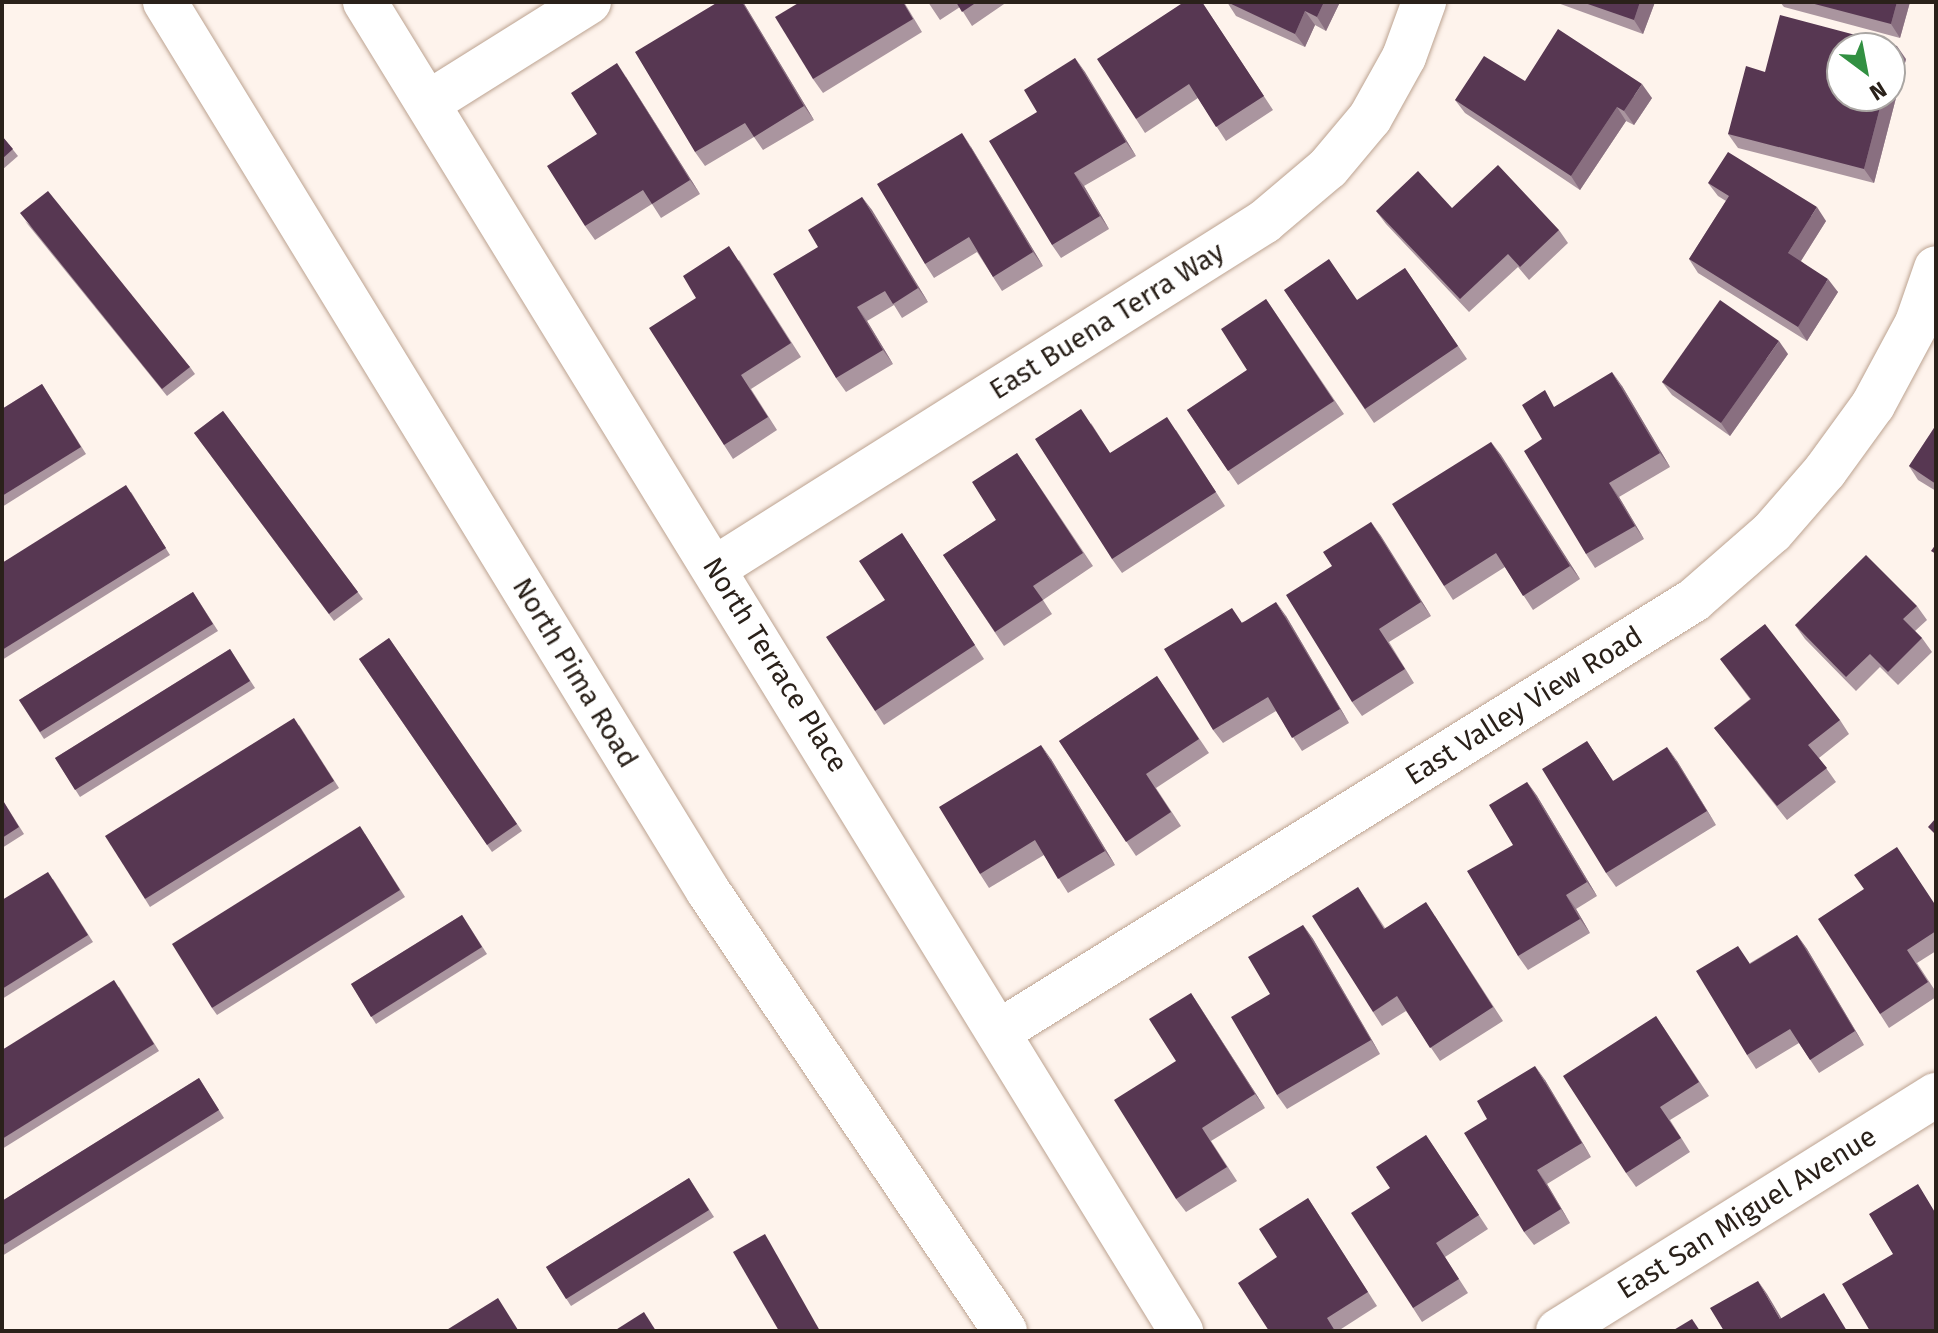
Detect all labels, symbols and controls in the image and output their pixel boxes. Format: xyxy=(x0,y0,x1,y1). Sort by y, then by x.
north arrow xyxy=(1826,32,1906,112)
text: N xyxy=(1865,76,1891,106)
street label: East Buena Terra Way xyxy=(984,235,1230,407)
street label: North Terrace Place xyxy=(695,551,855,779)
street label: North Pima Road xyxy=(505,572,645,774)
street label: East Valley View Road xyxy=(1399,619,1649,793)
street label: East San Miguel Avenue xyxy=(1611,1120,1883,1306)

